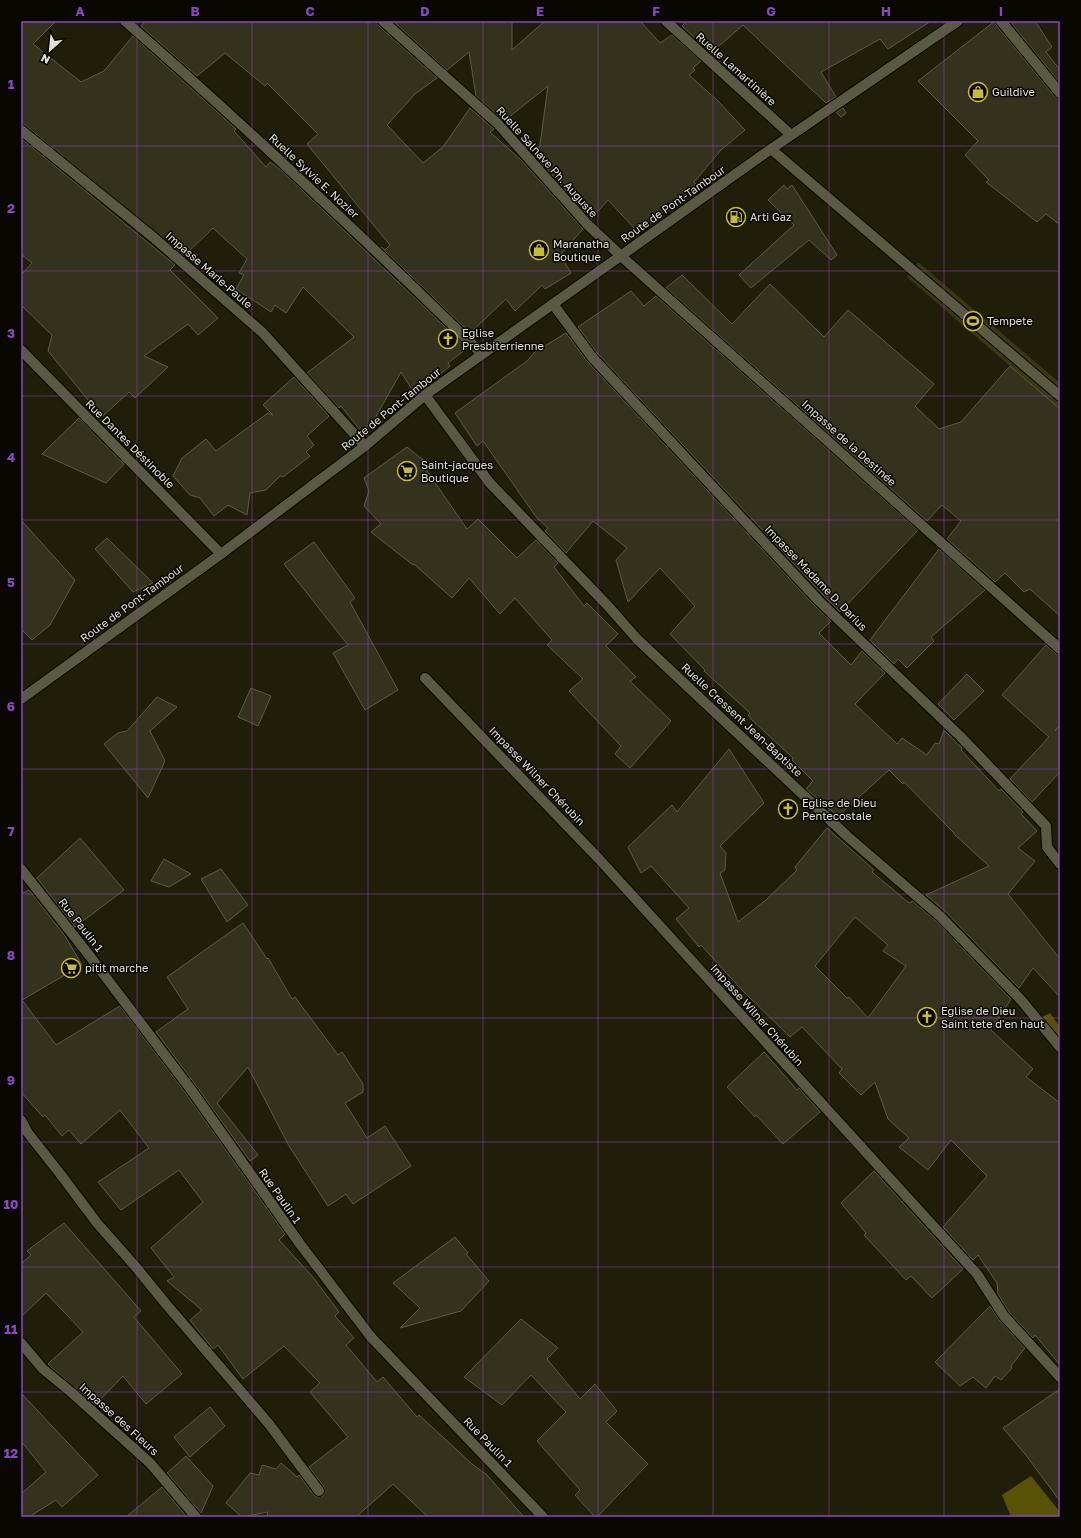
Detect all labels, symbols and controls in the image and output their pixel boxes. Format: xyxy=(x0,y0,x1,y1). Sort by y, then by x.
text: A xyxy=(75,3,85,19)
text: B xyxy=(190,3,200,19)
text: C xyxy=(305,3,315,19)
text: D xyxy=(420,3,430,19)
text: E xyxy=(536,3,544,19)
text: F xyxy=(652,3,660,19)
text: G xyxy=(766,3,776,19)
text: H xyxy=(881,3,891,19)
text: I xyxy=(999,3,1003,19)
street label: Ruelle Lamartinière xyxy=(694,29,779,108)
north arrow xyxy=(30,30,70,70)
text: N xyxy=(39,52,52,67)
text: 1 xyxy=(8,76,15,92)
shop icon: Guildive xyxy=(967,81,989,103)
place label: Guildive xyxy=(992,85,1035,98)
street label: Ruelle Salnave Ph. Auguste xyxy=(494,104,601,220)
street label: Ruelle Sylvie E. Nozier xyxy=(267,131,362,221)
street label: Route de Pont-Tambour xyxy=(618,162,728,245)
text: 2 xyxy=(7,200,15,216)
fuel station icon: Arti Gaz xyxy=(725,206,747,228)
place label: Arti Gaz xyxy=(750,210,792,223)
street label: Impasse Marie-Paule xyxy=(163,229,255,311)
place label: Maranatha Boutique xyxy=(553,237,609,263)
shop icon: Maranatha Boutique xyxy=(528,239,550,261)
sports icon: Tempete xyxy=(962,310,984,332)
place label: Tempete xyxy=(987,314,1033,327)
text: 3 xyxy=(7,325,15,341)
place label: Eglise Presbiterrienne xyxy=(462,326,544,352)
church icon: Eglise Presbiterrienne xyxy=(437,328,459,350)
street label: Route de Pont-Tambour xyxy=(338,364,444,453)
street label: Rue Dantes Déstinoble xyxy=(83,397,177,491)
street label: Impasse de la Destinée xyxy=(800,397,899,488)
text: 4 xyxy=(7,449,15,465)
place label: Saint-jacques Boutique xyxy=(421,458,493,484)
supermarket icon: Saint-jacques Boutique xyxy=(396,460,418,482)
street label: Impasse Madame D. Darius xyxy=(762,522,870,633)
street label: Route de Pont-Tambour xyxy=(78,560,186,644)
text: 5 xyxy=(7,574,15,590)
street label: Ruelle Cressent Jean-Baptiste xyxy=(679,660,805,779)
text: 6 xyxy=(7,698,15,714)
street label: Impasse Wilner Chérubin xyxy=(487,724,588,828)
place label: Eglise de Dieu Pentecostale xyxy=(802,796,876,822)
church icon: Eglise de Dieu Pentecostale xyxy=(777,798,799,820)
text: 7 xyxy=(7,823,15,839)
street label: Rue Paulin 1 xyxy=(56,895,106,954)
text: 8 xyxy=(7,947,15,963)
supermarket icon: pitit marche xyxy=(60,957,82,979)
place label: pitit marche xyxy=(85,961,148,974)
street label: Impasse Wilner Chérubin xyxy=(708,961,806,1068)
place label: Eglise de Dieu Saint tete d'en haut xyxy=(941,1004,1044,1030)
church icon: Eglise de Dieu Saint tete d'en haut xyxy=(916,1006,938,1028)
text: 9 xyxy=(7,1072,15,1088)
street label: Rue Paulin 1 xyxy=(257,1166,304,1226)
text: 10 xyxy=(3,1196,19,1212)
text: 11 xyxy=(4,1321,18,1337)
street label: Impasse des Fleurs xyxy=(77,1380,162,1458)
street label: Rue Paulin 1 xyxy=(461,1414,515,1469)
text: 12 xyxy=(4,1445,18,1461)

